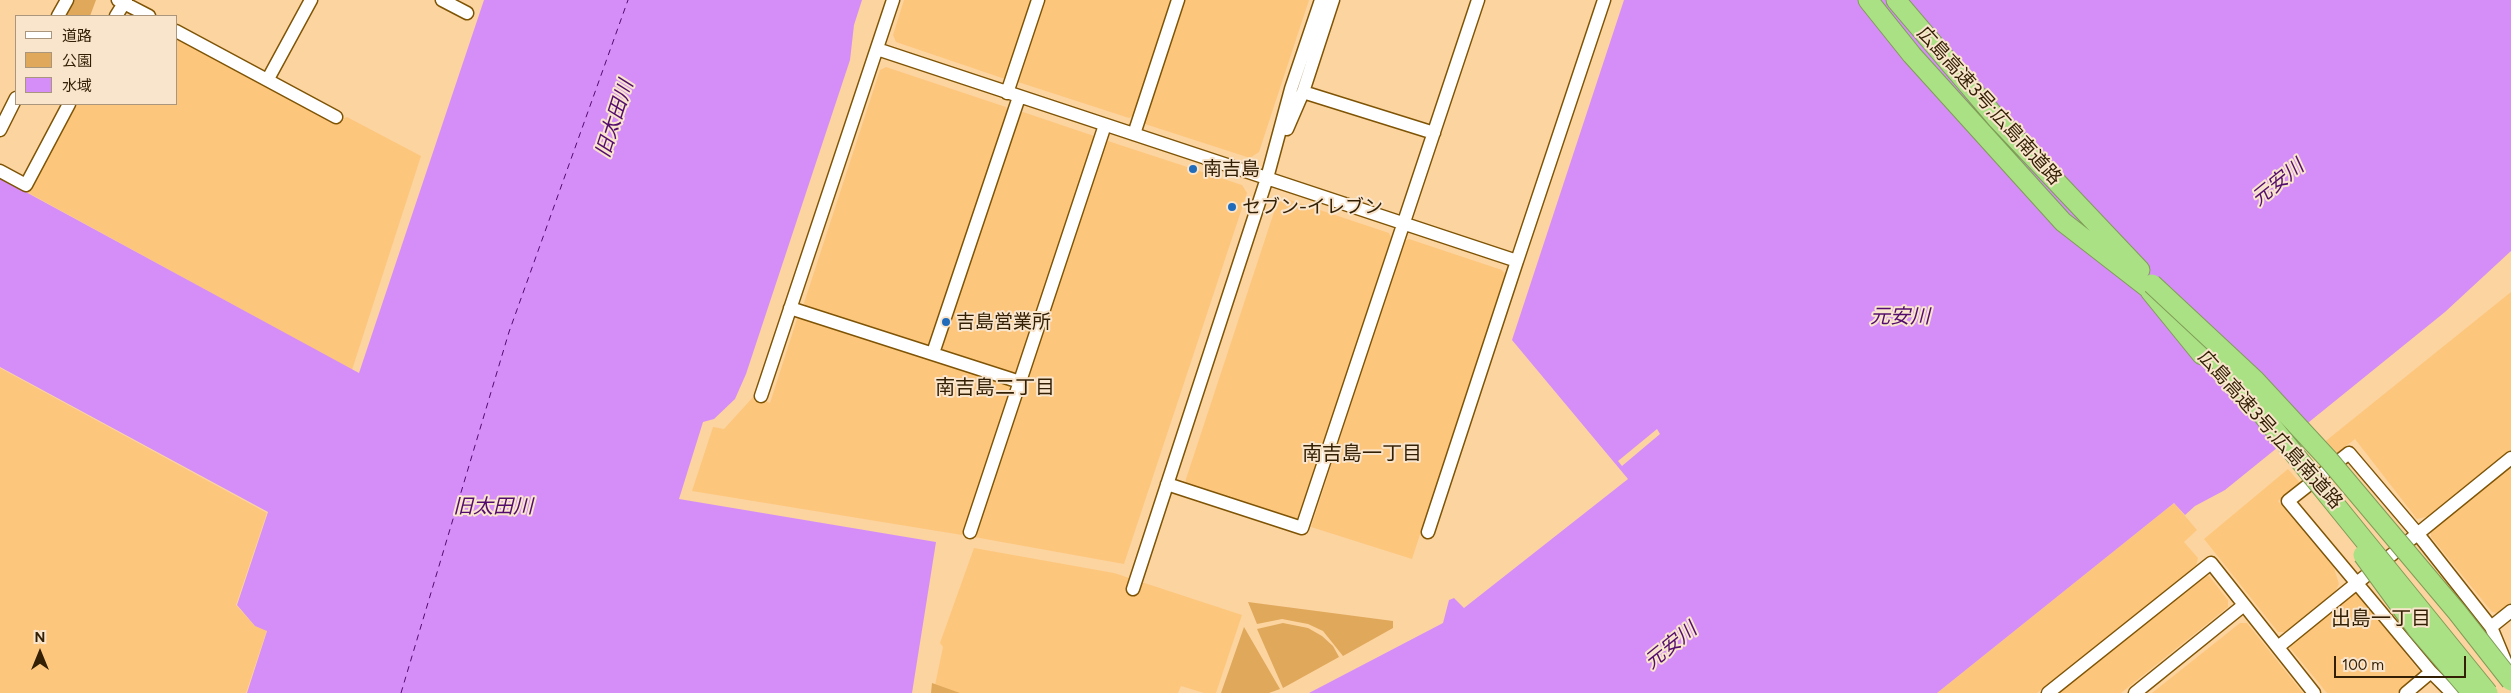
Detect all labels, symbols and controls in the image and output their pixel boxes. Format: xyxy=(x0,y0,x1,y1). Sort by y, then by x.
legend xyxy=(15,15,178,105)
street label: 広島高速3号;広島南道路 xyxy=(1912,22,2066,190)
text: 道路 xyxy=(62,27,92,45)
text: 公園 xyxy=(62,52,92,70)
text: 水域 xyxy=(62,77,92,95)
water label: 旧太田川 xyxy=(591,77,639,161)
water label: 元安川 xyxy=(2247,155,2309,211)
place label: 南吉島 xyxy=(1203,158,1260,180)
marker: 南吉島 xyxy=(1187,163,1199,175)
place label: セブン-イレブン xyxy=(1242,196,1383,218)
marker: セブン-イレブン xyxy=(1226,201,1238,213)
water label: 元安川 xyxy=(1870,305,1930,329)
place label: 吉島営業所 xyxy=(956,311,1051,333)
marker: 吉島営業所 xyxy=(940,316,952,328)
street label: 広島高速3号;広島南道路 xyxy=(2193,346,2347,514)
district label: 南吉島二丁目 xyxy=(935,376,1055,400)
district label: 南吉島一丁目 xyxy=(1302,442,1422,466)
water label: 旧太田川 xyxy=(453,495,533,519)
district label: 出島一丁目 xyxy=(2331,607,2431,631)
water label: 元安川 xyxy=(1640,618,1702,674)
north arrow xyxy=(15,628,65,678)
text: N xyxy=(35,629,45,646)
scale bar xyxy=(2336,646,2468,678)
text: 100 m xyxy=(2342,656,2384,674)

